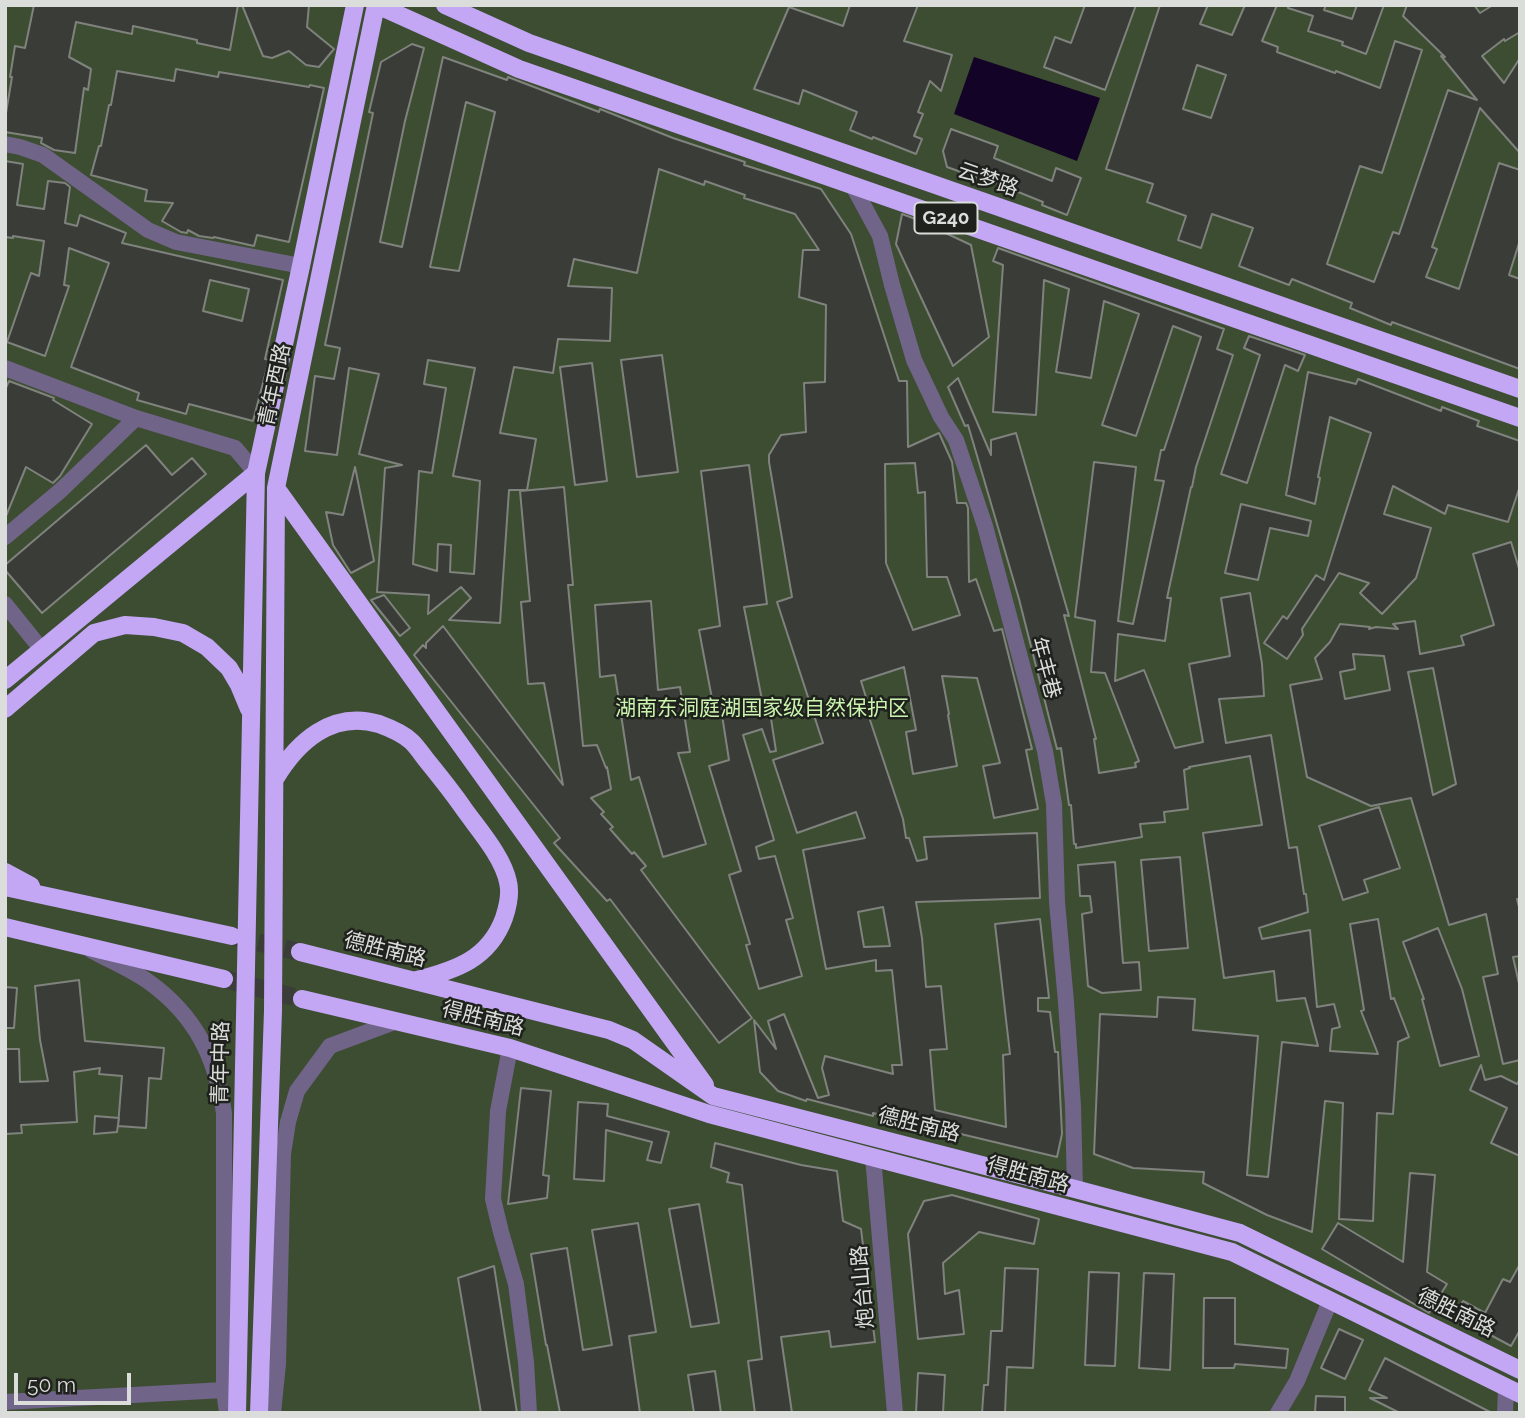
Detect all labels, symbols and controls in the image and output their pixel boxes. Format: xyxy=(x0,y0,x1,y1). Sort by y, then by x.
street label: 云梦路 xyxy=(954,158,1022,202)
road number: G240 xyxy=(914,202,978,233)
street label: 青年西路 xyxy=(254,341,296,429)
street label: 年丰巷 xyxy=(1025,634,1065,702)
park label: 湖南东洞庭湖国家级自然保护区 xyxy=(615,696,909,722)
street label: 德胜南路 xyxy=(341,928,429,972)
street label: 得胜南路 xyxy=(439,997,527,1041)
street label: 青年中路 xyxy=(208,1021,234,1105)
street label: 德胜南路 xyxy=(875,1103,963,1147)
street label: 得胜南路 xyxy=(984,1152,1072,1198)
street label: 炮台山路 xyxy=(847,1244,879,1330)
street label: 德胜南路 xyxy=(1413,1283,1499,1343)
scale bar xyxy=(18,1358,135,1402)
text: 50 m xyxy=(27,1372,76,1397)

